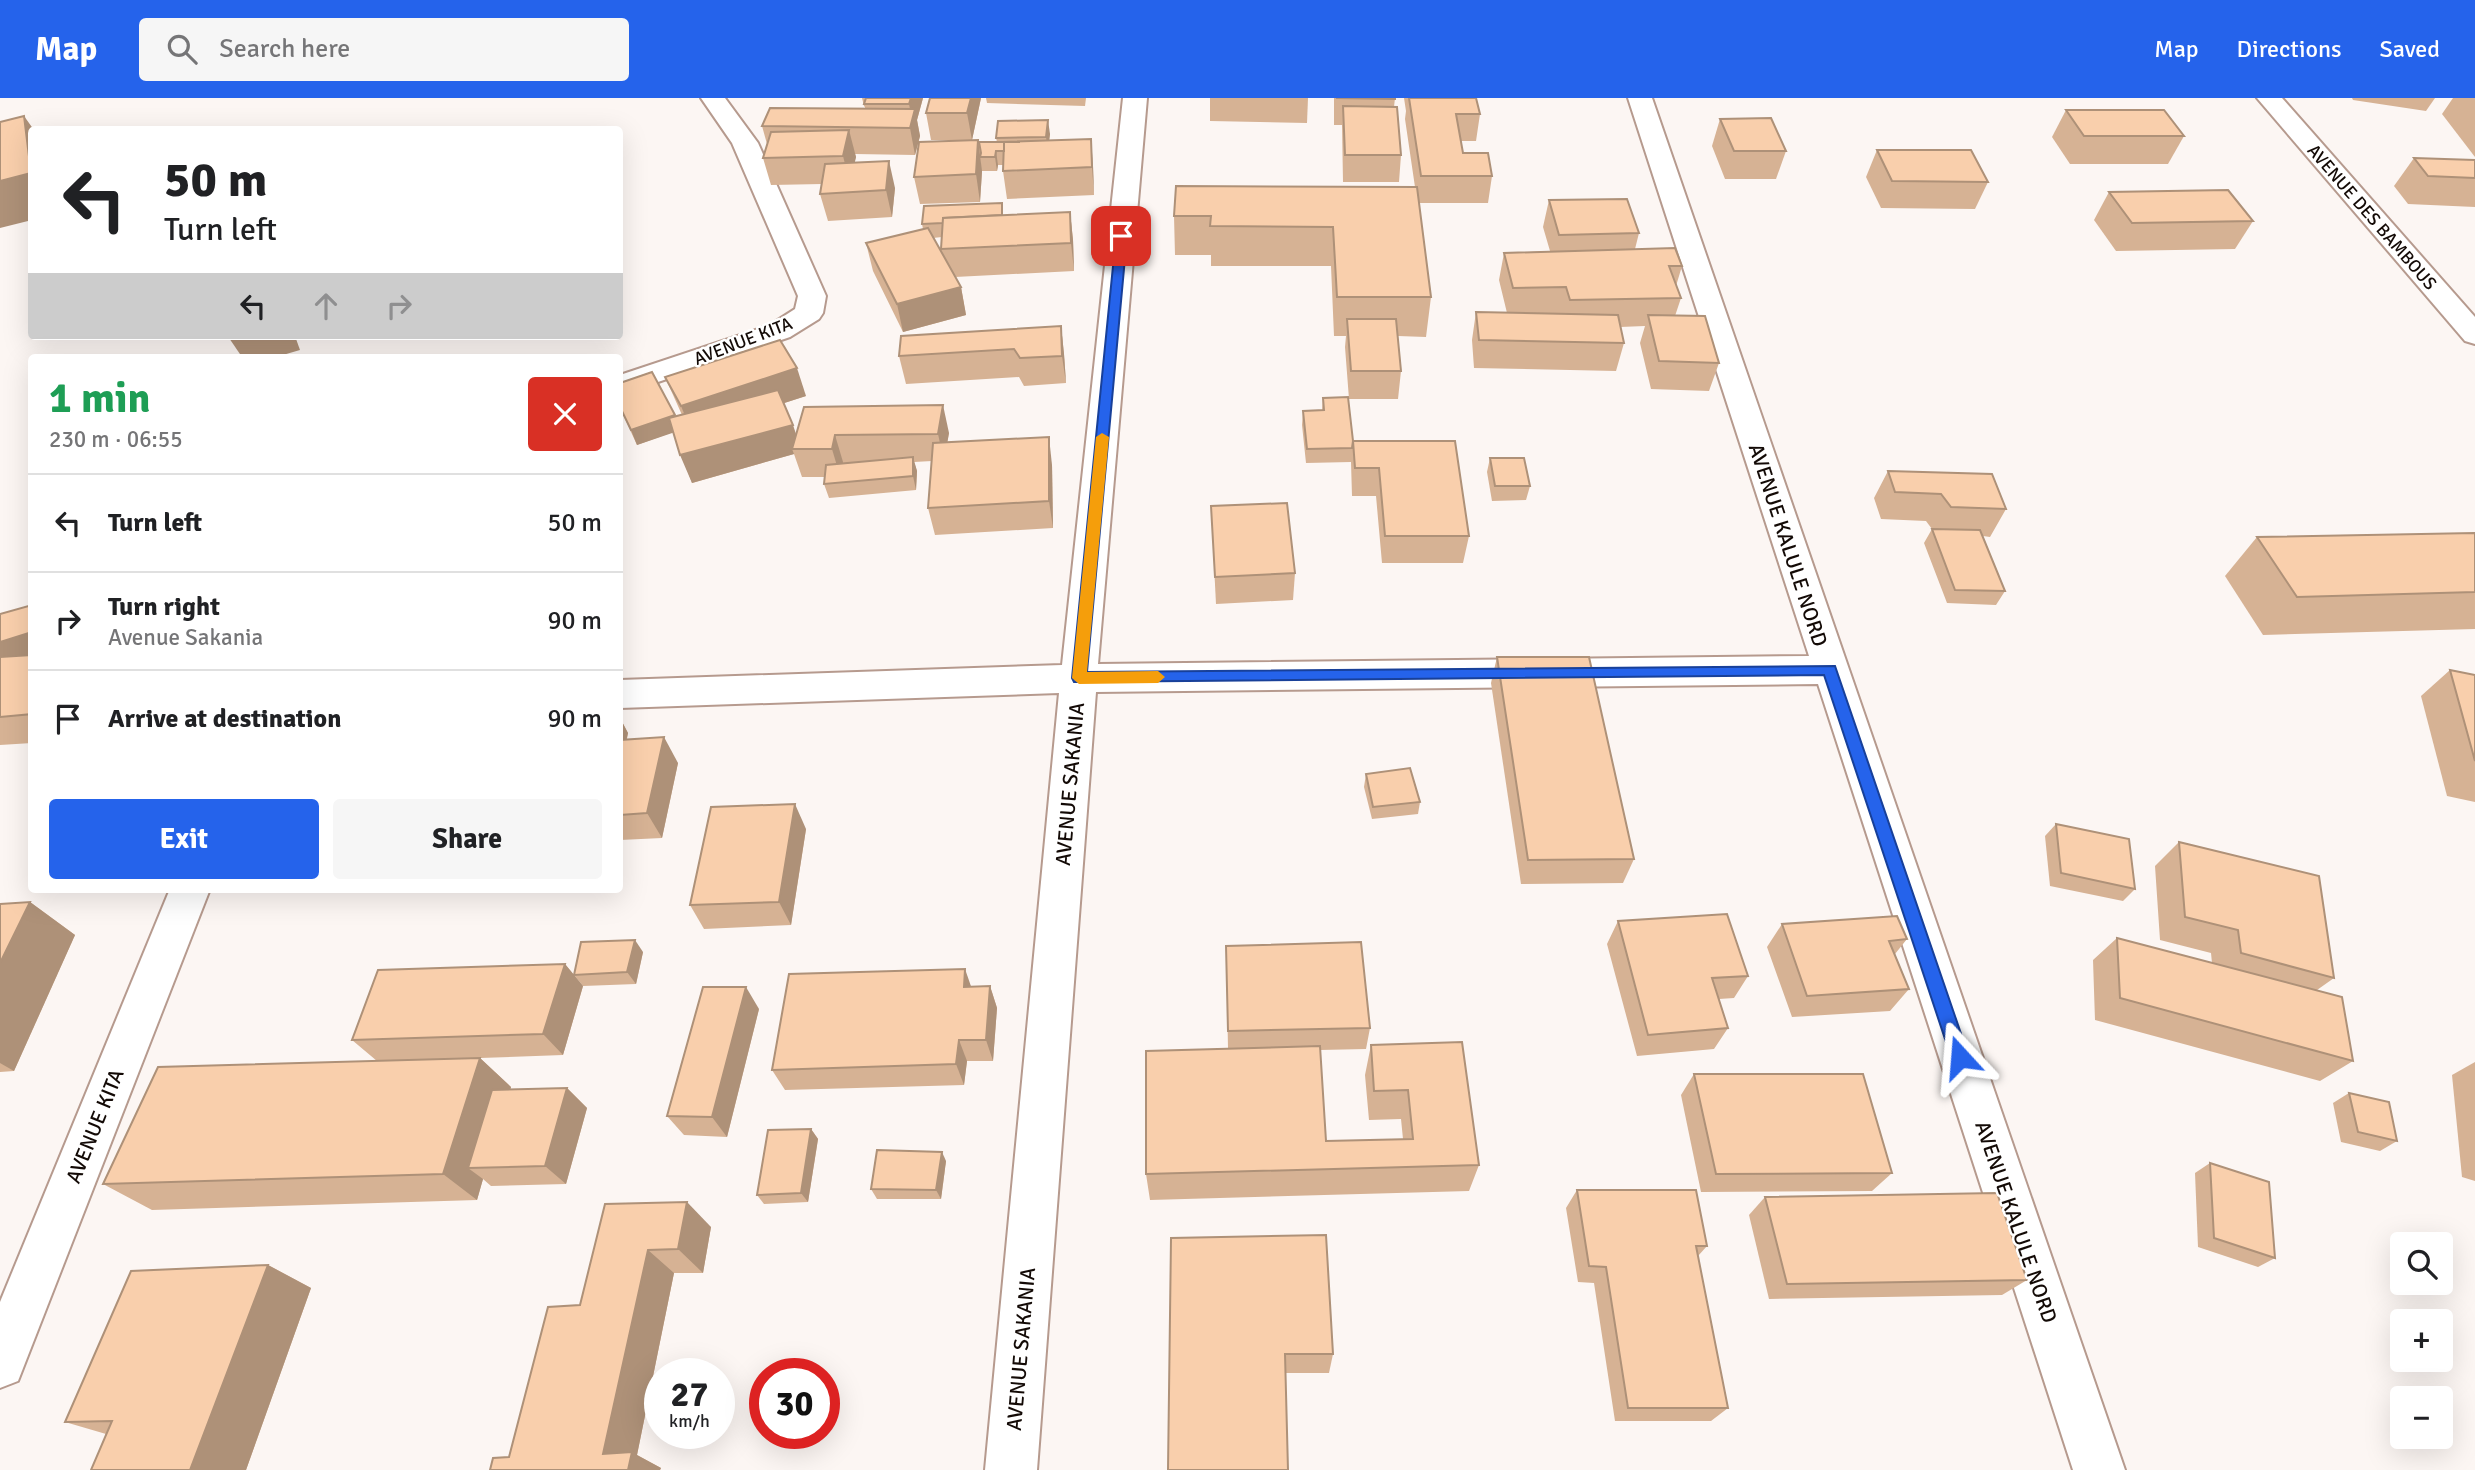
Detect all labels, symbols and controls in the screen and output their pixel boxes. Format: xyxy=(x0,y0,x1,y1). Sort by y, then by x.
search box xyxy=(139,18,629,81)
text: Map xyxy=(35,29,97,70)
icon: search xyxy=(163,30,201,68)
text: Search here xyxy=(219,33,350,65)
text: Map xyxy=(2154,34,2199,64)
text: Directions xyxy=(2237,34,2342,64)
text: Saved xyxy=(2380,34,2440,64)
street label: AVENUE DES BAMBOUS xyxy=(2303,140,2441,294)
text: 50 m xyxy=(164,150,267,210)
icon: left xyxy=(49,154,140,245)
pin xyxy=(1091,206,1151,266)
text: Turn left xyxy=(164,210,277,249)
icon: arrive xyxy=(1102,217,1140,255)
icon: left xyxy=(234,287,272,325)
icon: ahead xyxy=(307,287,345,325)
icon: right xyxy=(380,287,418,325)
street label: AVENUE KITA xyxy=(691,312,795,370)
text: 1 min xyxy=(49,373,150,424)
button: close xyxy=(528,377,602,451)
text: 230 m · 06:55 xyxy=(49,425,183,454)
street label: AVENUE KALULE NORD xyxy=(1743,440,1833,650)
icon: left xyxy=(49,504,87,542)
text: Turn left xyxy=(108,507,202,539)
text: 50 m xyxy=(547,507,602,539)
text: Turn right xyxy=(108,591,220,623)
icon: right xyxy=(49,602,87,640)
text: 90 m xyxy=(547,605,602,637)
text: Avenue Sakania xyxy=(108,623,263,652)
icon: arrive xyxy=(49,700,87,738)
street label: AVENUE SAKANIA xyxy=(1050,701,1090,867)
text: Arrive at destination xyxy=(108,703,341,735)
text: 90 m xyxy=(547,703,602,735)
button: Exit xyxy=(49,799,319,879)
button: Share xyxy=(333,799,602,879)
position arrow xyxy=(1923,1020,1997,1094)
street label: AVENUE KITA xyxy=(60,1065,130,1187)
street label: AVENUE KALULE NORD xyxy=(1969,1118,2063,1326)
map controls xyxy=(2390,1232,2453,1449)
button: search xyxy=(2390,1232,2453,1295)
street label: AVENUE SAKANIA xyxy=(1001,1266,1041,1432)
button: + xyxy=(2390,1309,2453,1372)
speed limit sign: 30 xyxy=(749,1358,840,1449)
text: 27 xyxy=(671,1373,708,1416)
button: − xyxy=(2390,1386,2453,1449)
text: km/h xyxy=(669,1410,710,1432)

